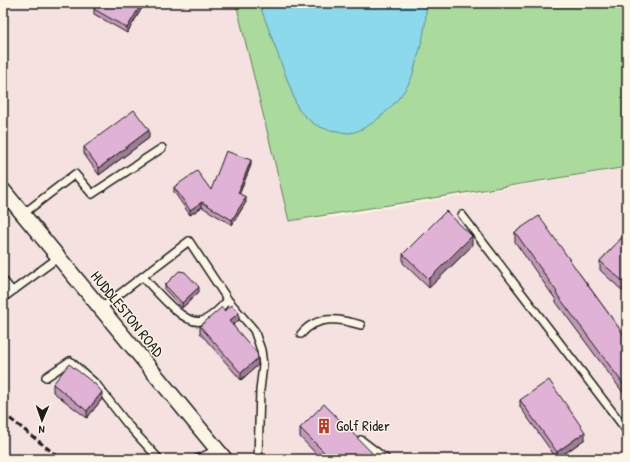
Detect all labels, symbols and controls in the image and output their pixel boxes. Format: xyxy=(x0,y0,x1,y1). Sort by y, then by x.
street label: HUDDLESTON ROAD xyxy=(86,266,169,362)
north arrow xyxy=(22,400,62,440)
place label: Golf Rider xyxy=(336,415,390,436)
building icon: Golf Rider xyxy=(315,417,333,435)
text: N xyxy=(38,423,45,437)

